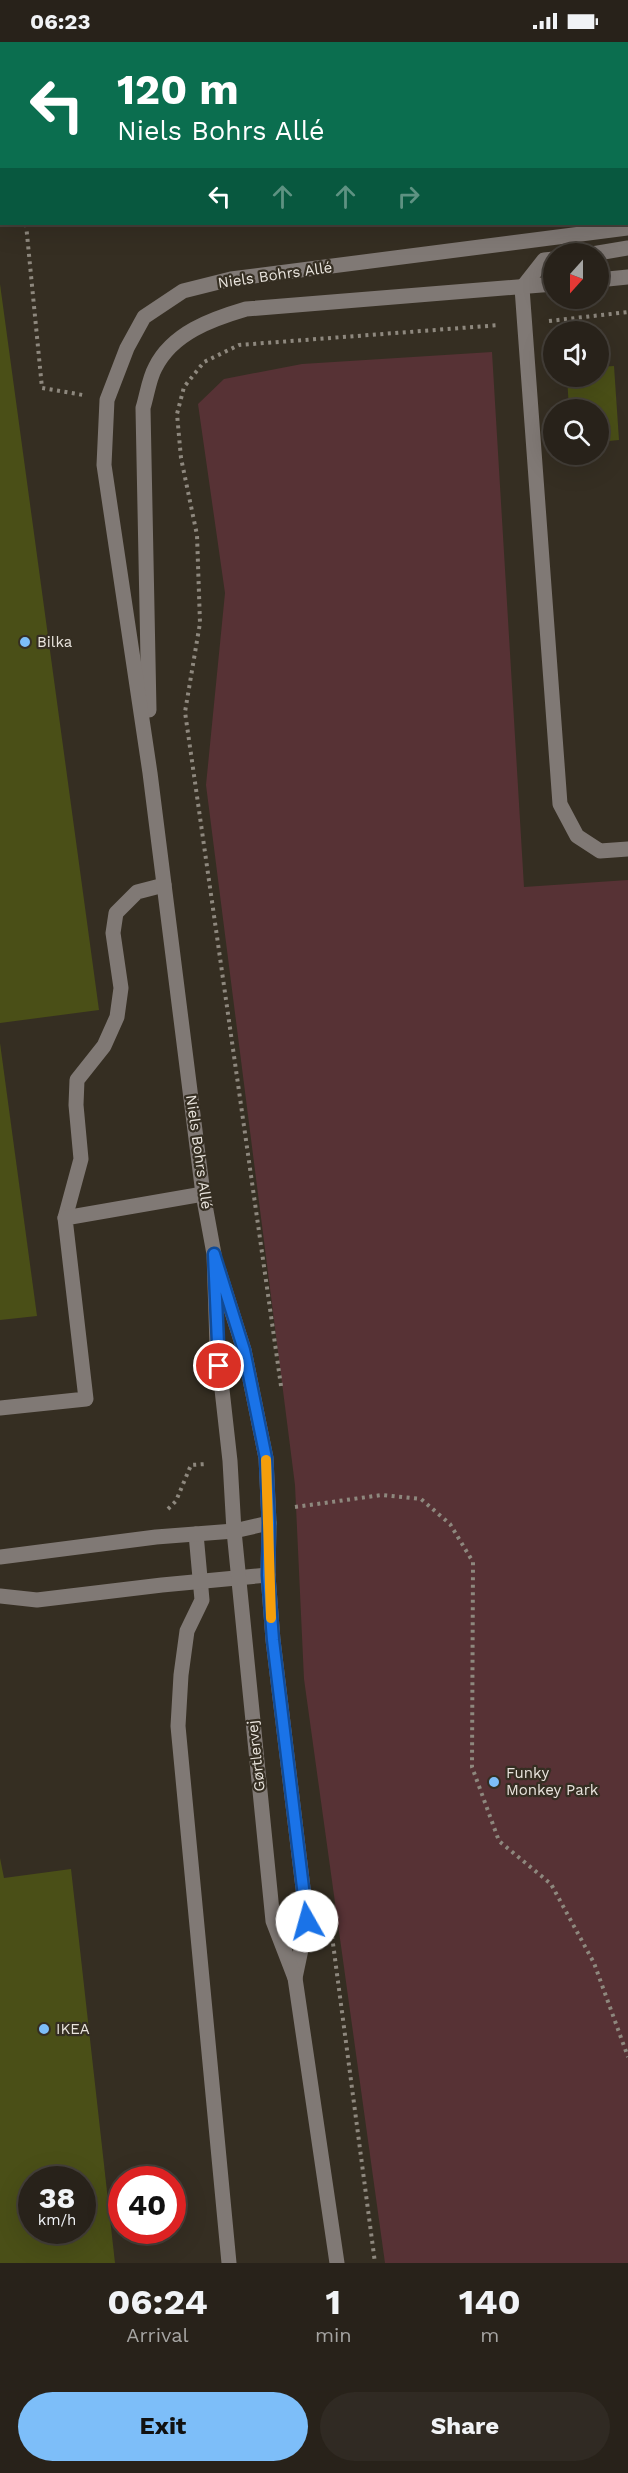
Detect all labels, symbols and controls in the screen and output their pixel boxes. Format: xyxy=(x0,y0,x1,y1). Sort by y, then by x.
text: 06:23 xyxy=(30,9,91,34)
text: 120 m xyxy=(117,65,239,114)
icon: left xyxy=(18,66,96,144)
text: Niels Bohrs Allé xyxy=(117,115,325,147)
icon: left xyxy=(203,180,236,213)
icon: ahead xyxy=(266,180,299,213)
icon: ahead xyxy=(329,180,362,213)
icon: right xyxy=(392,180,425,213)
north arrow xyxy=(543,243,609,309)
map controls xyxy=(543,243,609,465)
street label: Niels Bohrs Allé xyxy=(217,258,333,292)
button: sound xyxy=(543,321,609,387)
button: search xyxy=(543,399,609,465)
place label: Bilka xyxy=(37,633,73,651)
marker: Bilka xyxy=(18,635,32,649)
street label: Niels Bohrs Allé xyxy=(182,1094,216,1210)
pin xyxy=(193,1340,244,1391)
icon: arrive xyxy=(202,1349,235,1382)
street label: Gørtlervej xyxy=(243,1719,269,1793)
place label: Funky Monkey Park xyxy=(506,1764,599,1799)
marker: Funky Monkey Park xyxy=(487,1775,501,1789)
position arrow xyxy=(275,1889,339,1953)
place label: IKEA xyxy=(56,2020,90,2038)
marker: IKEA xyxy=(37,2022,51,2036)
speed limit sign: 40 xyxy=(108,2166,186,2244)
text: 38 xyxy=(39,2180,75,2215)
text: km/h xyxy=(38,2211,76,2229)
text: 06:24 xyxy=(107,2281,208,2323)
text: 1 xyxy=(326,2281,341,2323)
text: 140 xyxy=(459,2281,521,2323)
text: Arrival xyxy=(126,2323,189,2347)
text: min xyxy=(315,2323,352,2347)
text: m xyxy=(480,2323,499,2347)
button: Exit xyxy=(18,2392,308,2461)
button: Share xyxy=(320,2392,610,2461)

